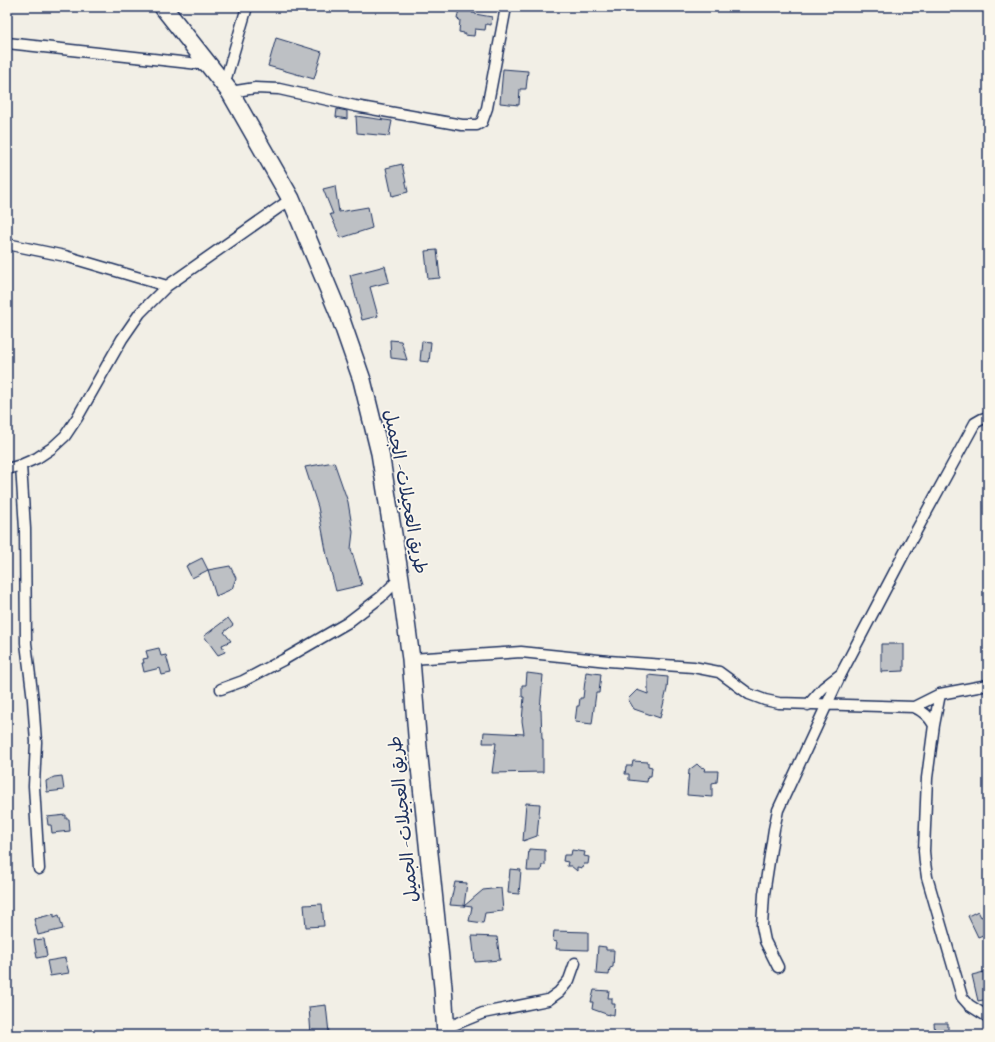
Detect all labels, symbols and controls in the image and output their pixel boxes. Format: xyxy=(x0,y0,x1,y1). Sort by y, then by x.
street label: طريق العجيلات- الجميل xyxy=(375,407,433,577)
street label: طريق العجيلات- الجميل xyxy=(383,735,427,903)

